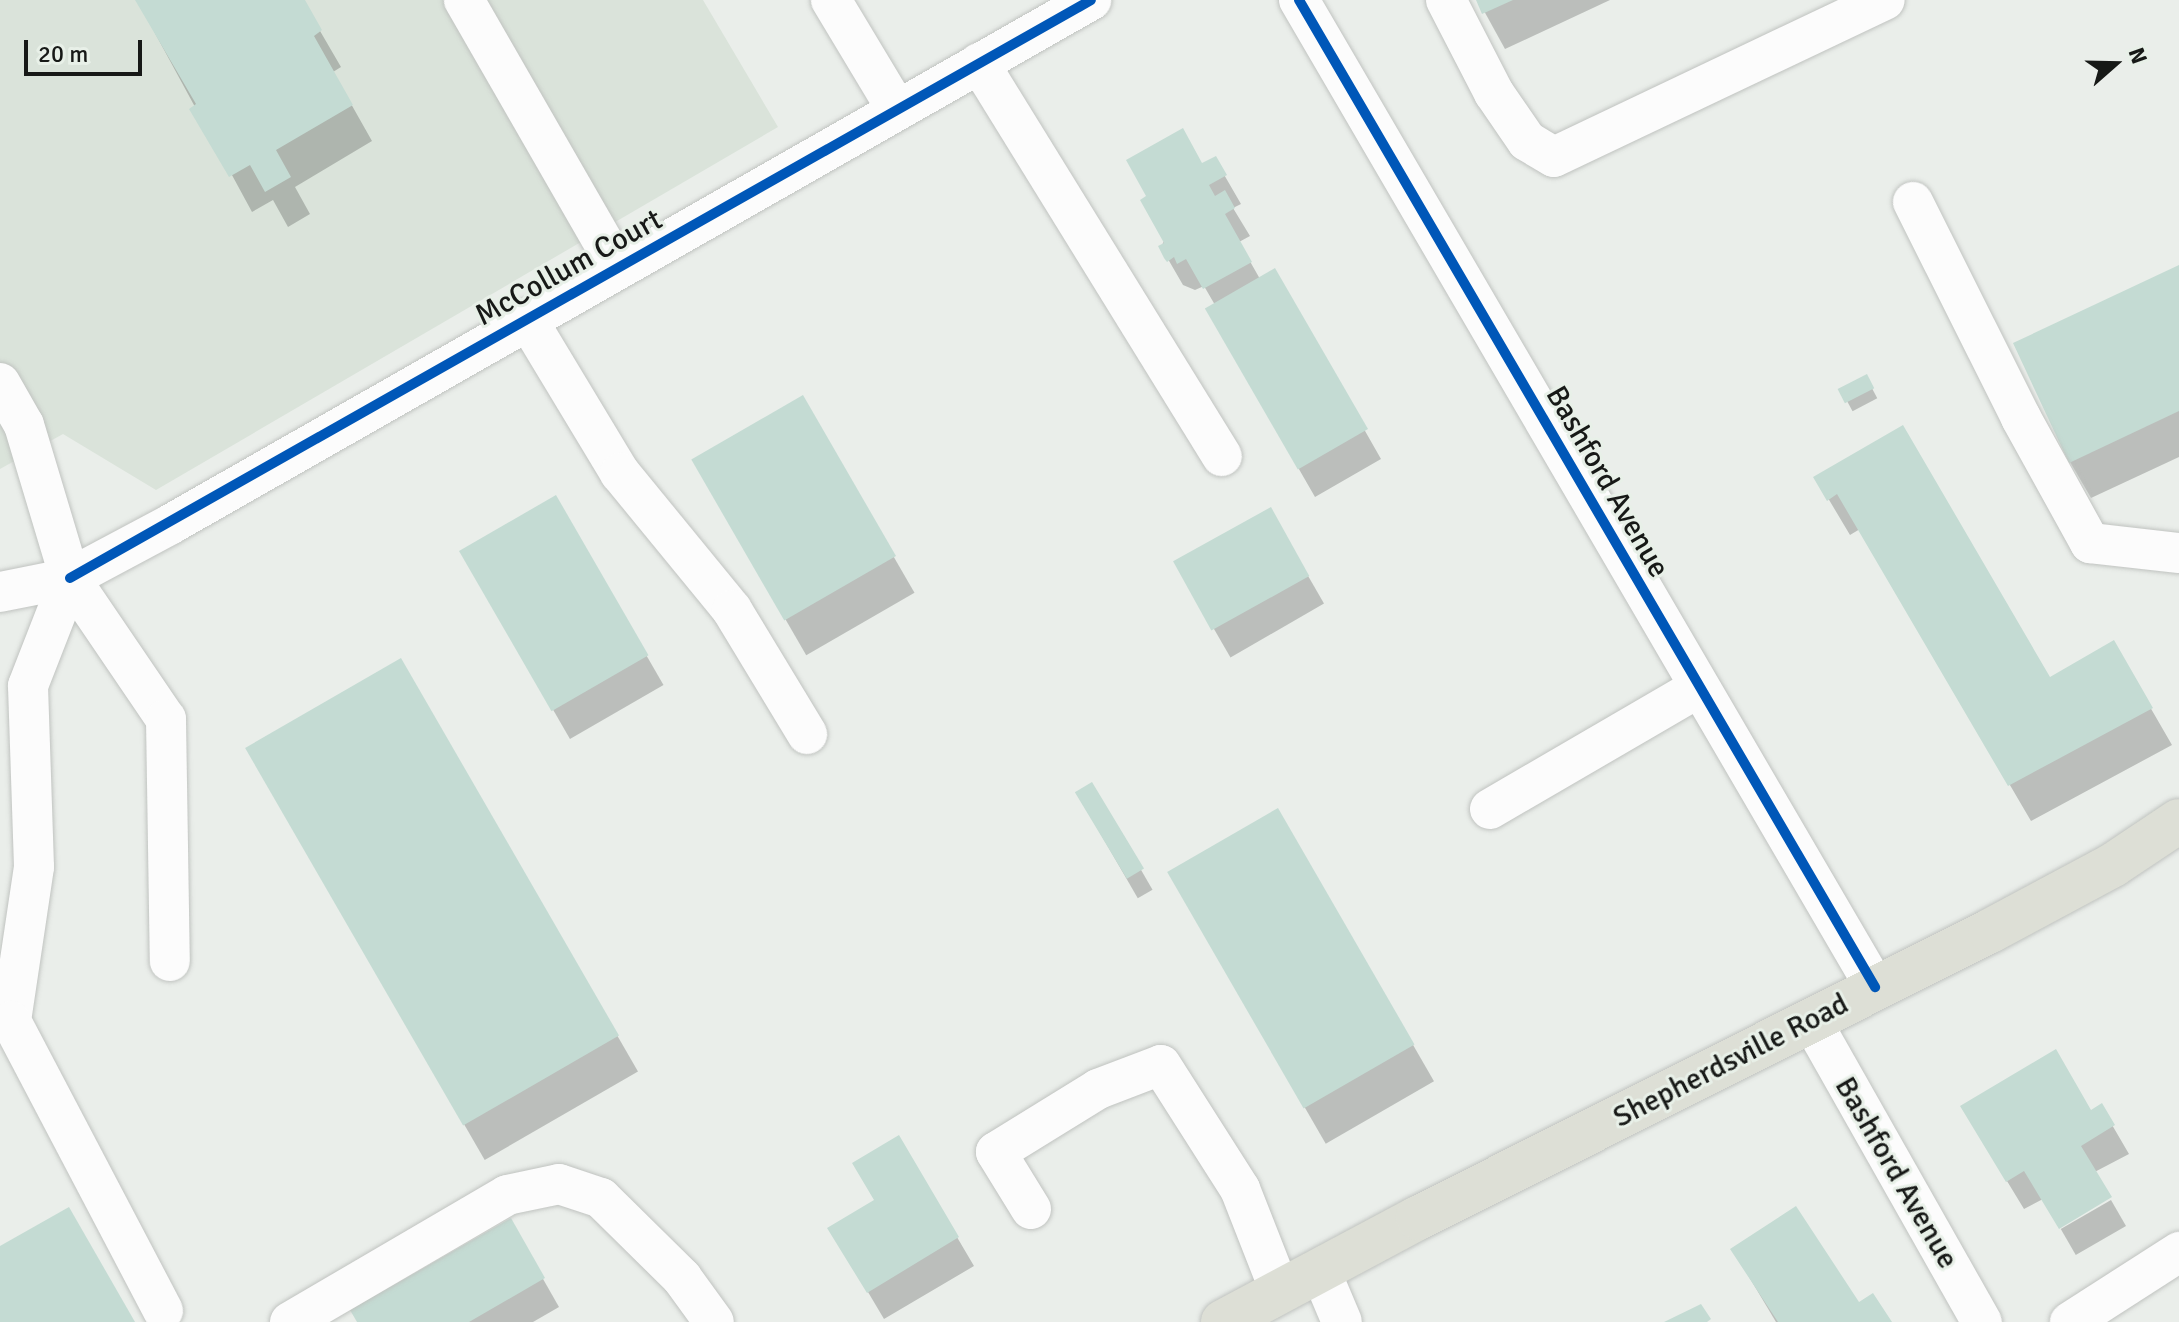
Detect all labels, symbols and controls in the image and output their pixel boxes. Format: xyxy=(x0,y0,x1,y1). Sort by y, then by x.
scale bar xyxy=(28,24,146,74)
north arrow xyxy=(2075,24,2155,104)
text: 20 m xyxy=(38,39,88,69)
text: N xyxy=(2123,44,2153,67)
street label: McCollum Court xyxy=(469,202,669,334)
street label: Bashford Avenue xyxy=(1538,380,1676,584)
street label: Shepherdsville Road xyxy=(1607,986,1855,1136)
street label: Bashford Avenue xyxy=(1827,1071,1965,1275)

